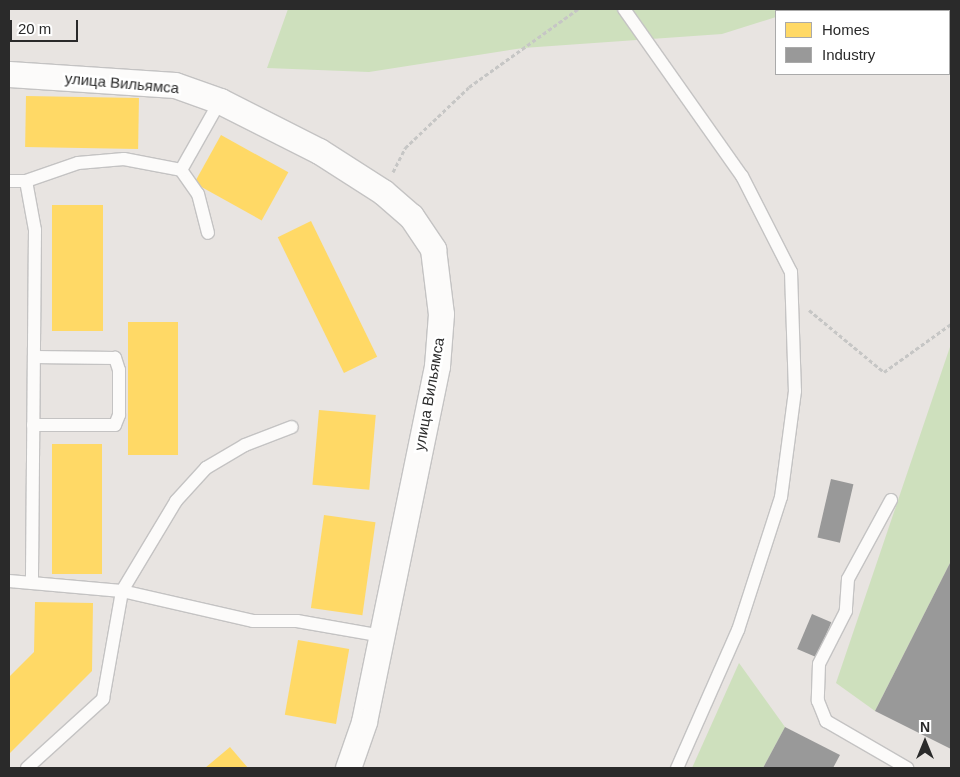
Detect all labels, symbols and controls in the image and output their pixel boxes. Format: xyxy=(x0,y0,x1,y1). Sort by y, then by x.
scale bar xyxy=(12,10,80,42)
legend xyxy=(775,10,950,75)
text: 20 m xyxy=(18,20,51,37)
text: Homes xyxy=(822,21,870,38)
text: Industry xyxy=(822,46,875,63)
street label: улица Вильямса xyxy=(64,69,180,97)
street label: улица Вильямса xyxy=(410,336,448,452)
north arrow xyxy=(900,717,950,767)
text: N xyxy=(920,719,930,735)

